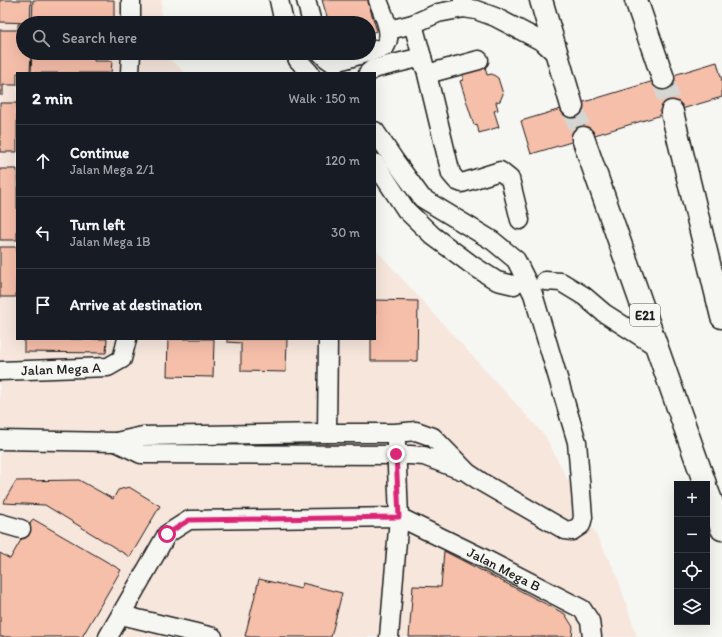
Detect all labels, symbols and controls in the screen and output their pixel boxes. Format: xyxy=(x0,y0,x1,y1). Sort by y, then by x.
search box xyxy=(16,16,376,60)
icon: search xyxy=(30,27,52,49)
text: Search here xyxy=(62,29,137,47)
text: 2 min xyxy=(32,88,72,108)
text: Walk · 150 m xyxy=(289,91,360,106)
text: Continue xyxy=(70,144,129,162)
icon: ahead xyxy=(32,150,54,172)
text: 120 m xyxy=(325,153,360,168)
text: Jalan Mega 2/1 xyxy=(70,162,154,177)
text: Turn left xyxy=(70,216,125,234)
icon: left xyxy=(32,222,54,244)
text: 30 m xyxy=(331,225,360,240)
text: Jalan Mega 1B xyxy=(70,234,150,249)
icon: arrive xyxy=(32,294,54,316)
text: Arrive at destination xyxy=(70,296,202,314)
road number: E21 xyxy=(630,304,660,326)
street label: Jalan Mega A xyxy=(21,359,101,379)
route end xyxy=(387,445,405,463)
map controls xyxy=(674,481,710,625)
button: + xyxy=(674,481,710,517)
button: − xyxy=(674,517,710,553)
route start xyxy=(158,525,176,543)
street label: Jalan Mega B xyxy=(464,544,543,595)
button: locate xyxy=(674,553,710,589)
button: layers xyxy=(674,589,710,625)

